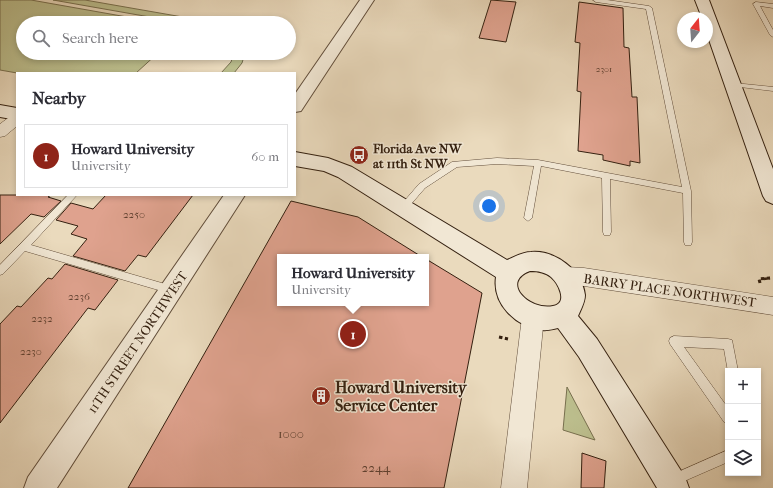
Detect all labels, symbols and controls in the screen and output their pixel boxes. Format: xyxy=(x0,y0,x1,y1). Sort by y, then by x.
north arrow xyxy=(677,12,713,48)
search box xyxy=(16,16,296,60)
icon: search xyxy=(30,27,52,49)
text: Search here xyxy=(62,29,138,47)
house number: 2301 xyxy=(596,64,612,74)
text: Nearby xyxy=(32,88,86,108)
text: Howard University xyxy=(71,140,194,158)
place label: Florida Ave NW at 11th St NW xyxy=(372,141,463,171)
bus stop icon: Florida Ave NW at 11th St NW xyxy=(348,144,370,166)
text: 1 xyxy=(44,149,48,164)
text: 60 m xyxy=(251,149,279,164)
text: University xyxy=(71,158,131,173)
your location xyxy=(479,196,499,216)
house number: 2250 xyxy=(123,208,145,221)
popup xyxy=(277,254,429,306)
text: Howard University xyxy=(291,264,415,282)
street label: 11TH STREET NORTHWEST xyxy=(84,268,191,416)
street label: BARRY PLACE NORTHWEST xyxy=(583,271,757,310)
text: University xyxy=(291,282,351,297)
house number: 2236 xyxy=(68,290,90,303)
house number: 2232 xyxy=(31,312,53,325)
pin: 1 xyxy=(340,319,366,349)
house number: 2230 xyxy=(20,345,42,358)
map controls xyxy=(725,368,761,476)
button: + xyxy=(725,368,761,404)
place label: Howard University Service Center xyxy=(335,378,468,415)
building icon: Howard University Service Center xyxy=(310,385,332,407)
button: − xyxy=(725,404,761,440)
house number: 1000 xyxy=(278,426,304,441)
button: layers xyxy=(725,440,761,476)
house number: 2244 xyxy=(362,460,391,475)

